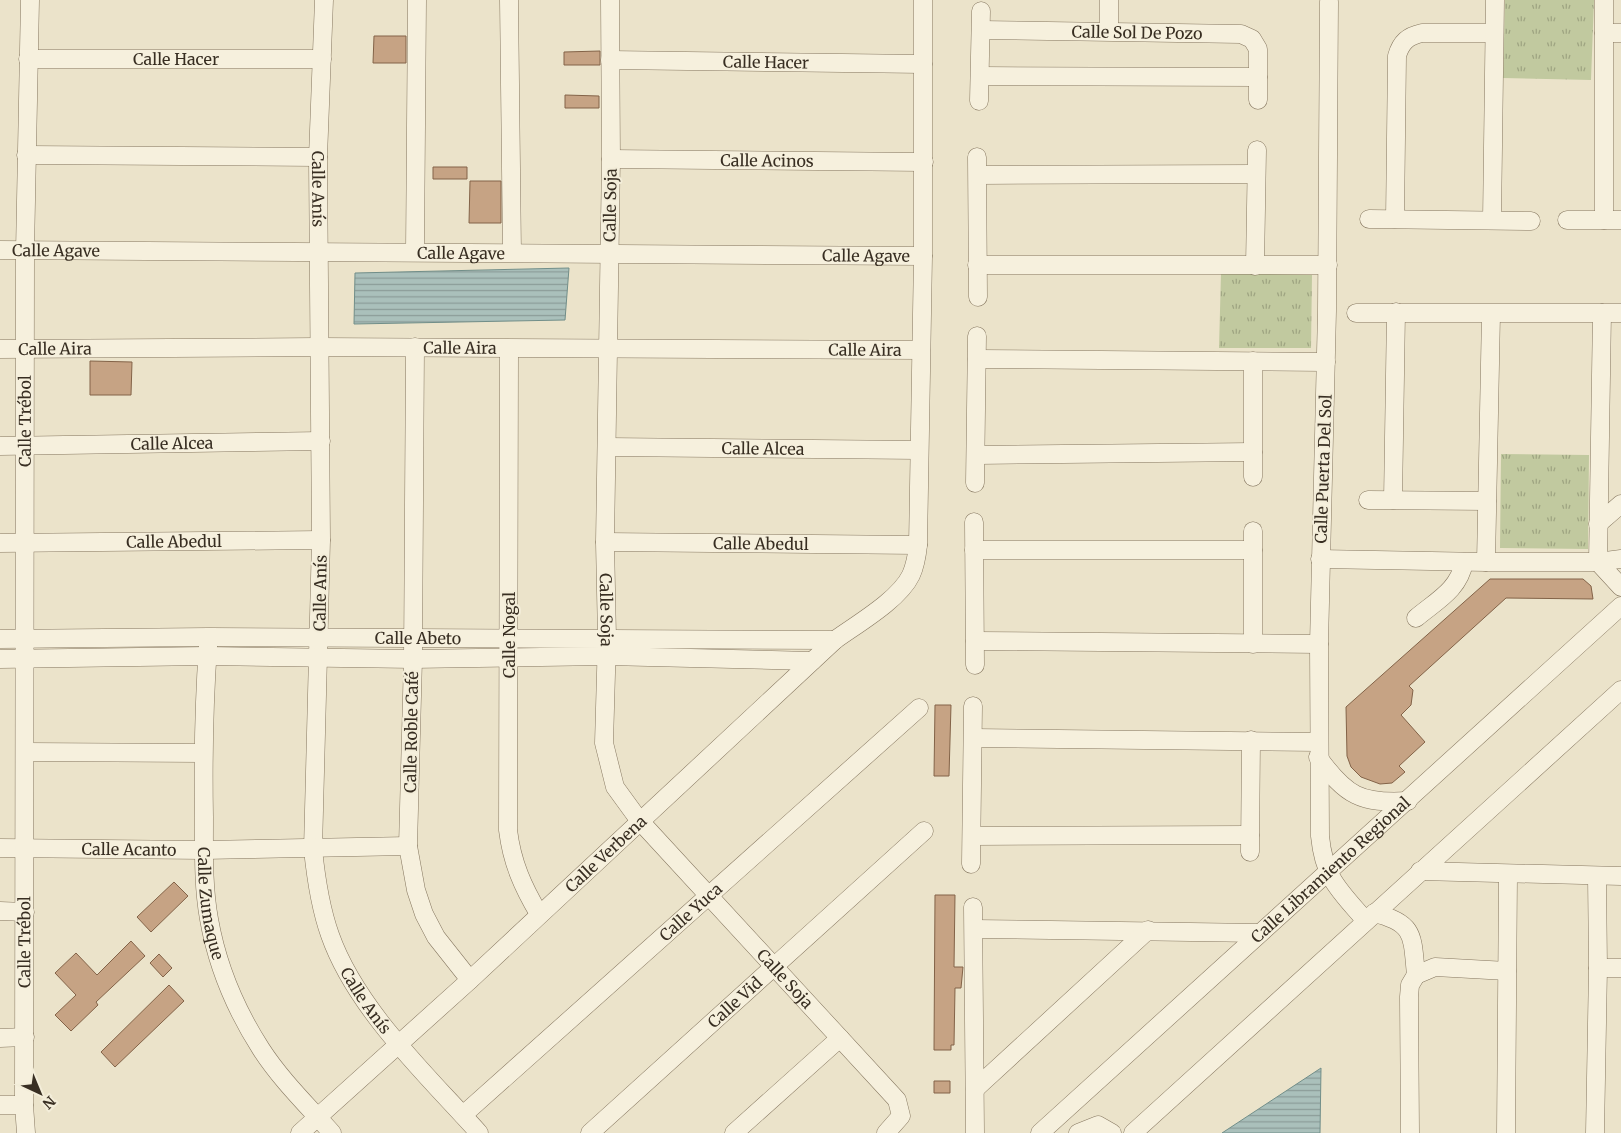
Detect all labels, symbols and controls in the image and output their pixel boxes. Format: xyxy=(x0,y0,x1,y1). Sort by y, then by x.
street label: Calle Sol De Pozo xyxy=(1071,21,1203,43)
street label: Calle Hacer xyxy=(133,49,219,69)
street label: Calle Hacer xyxy=(723,51,809,73)
street label: Calle Anís xyxy=(308,150,329,227)
street label: Calle Acinos xyxy=(720,150,814,171)
street label: Calle Soja xyxy=(599,168,621,242)
street label: Calle Agave xyxy=(12,240,100,261)
street label: Calle Agave xyxy=(417,243,505,263)
street label: Calle Agave xyxy=(822,245,910,266)
street label: Calle Aira xyxy=(18,338,92,359)
street label: Calle Aira xyxy=(423,338,497,358)
street label: Calle Aira xyxy=(828,340,902,360)
street label: Calle Trébol xyxy=(15,375,35,467)
street label: Calle Puerta Del Sol xyxy=(1310,394,1336,544)
street label: Calle Alcea xyxy=(130,433,214,454)
street label: Calle Alcea xyxy=(722,438,805,459)
street label: Calle Abedul xyxy=(126,531,222,552)
street label: Calle Abedul xyxy=(713,533,809,554)
street label: Calle Anís xyxy=(309,555,331,631)
street label: Calle Soja xyxy=(596,573,617,647)
street label: Calle Nogal xyxy=(499,592,519,678)
street label: Calle Abeto xyxy=(375,628,461,648)
street label: Calle Roble Café xyxy=(400,671,422,793)
street label: Calle Libramiento Regional xyxy=(1247,792,1414,947)
street label: Calle Verbena xyxy=(561,811,651,896)
street label: Calle Acanto xyxy=(82,839,176,860)
street label: Calle Zumaque xyxy=(194,847,228,962)
street label: Calle Yuca xyxy=(655,878,726,945)
street label: Calle Trébol xyxy=(14,896,34,988)
street label: Calle Soja xyxy=(753,945,818,1013)
street label: Calle Anís xyxy=(336,964,396,1038)
street label: Calle Vid xyxy=(703,972,766,1032)
north arrow xyxy=(15,1068,65,1118)
text: N xyxy=(39,1092,59,1113)

